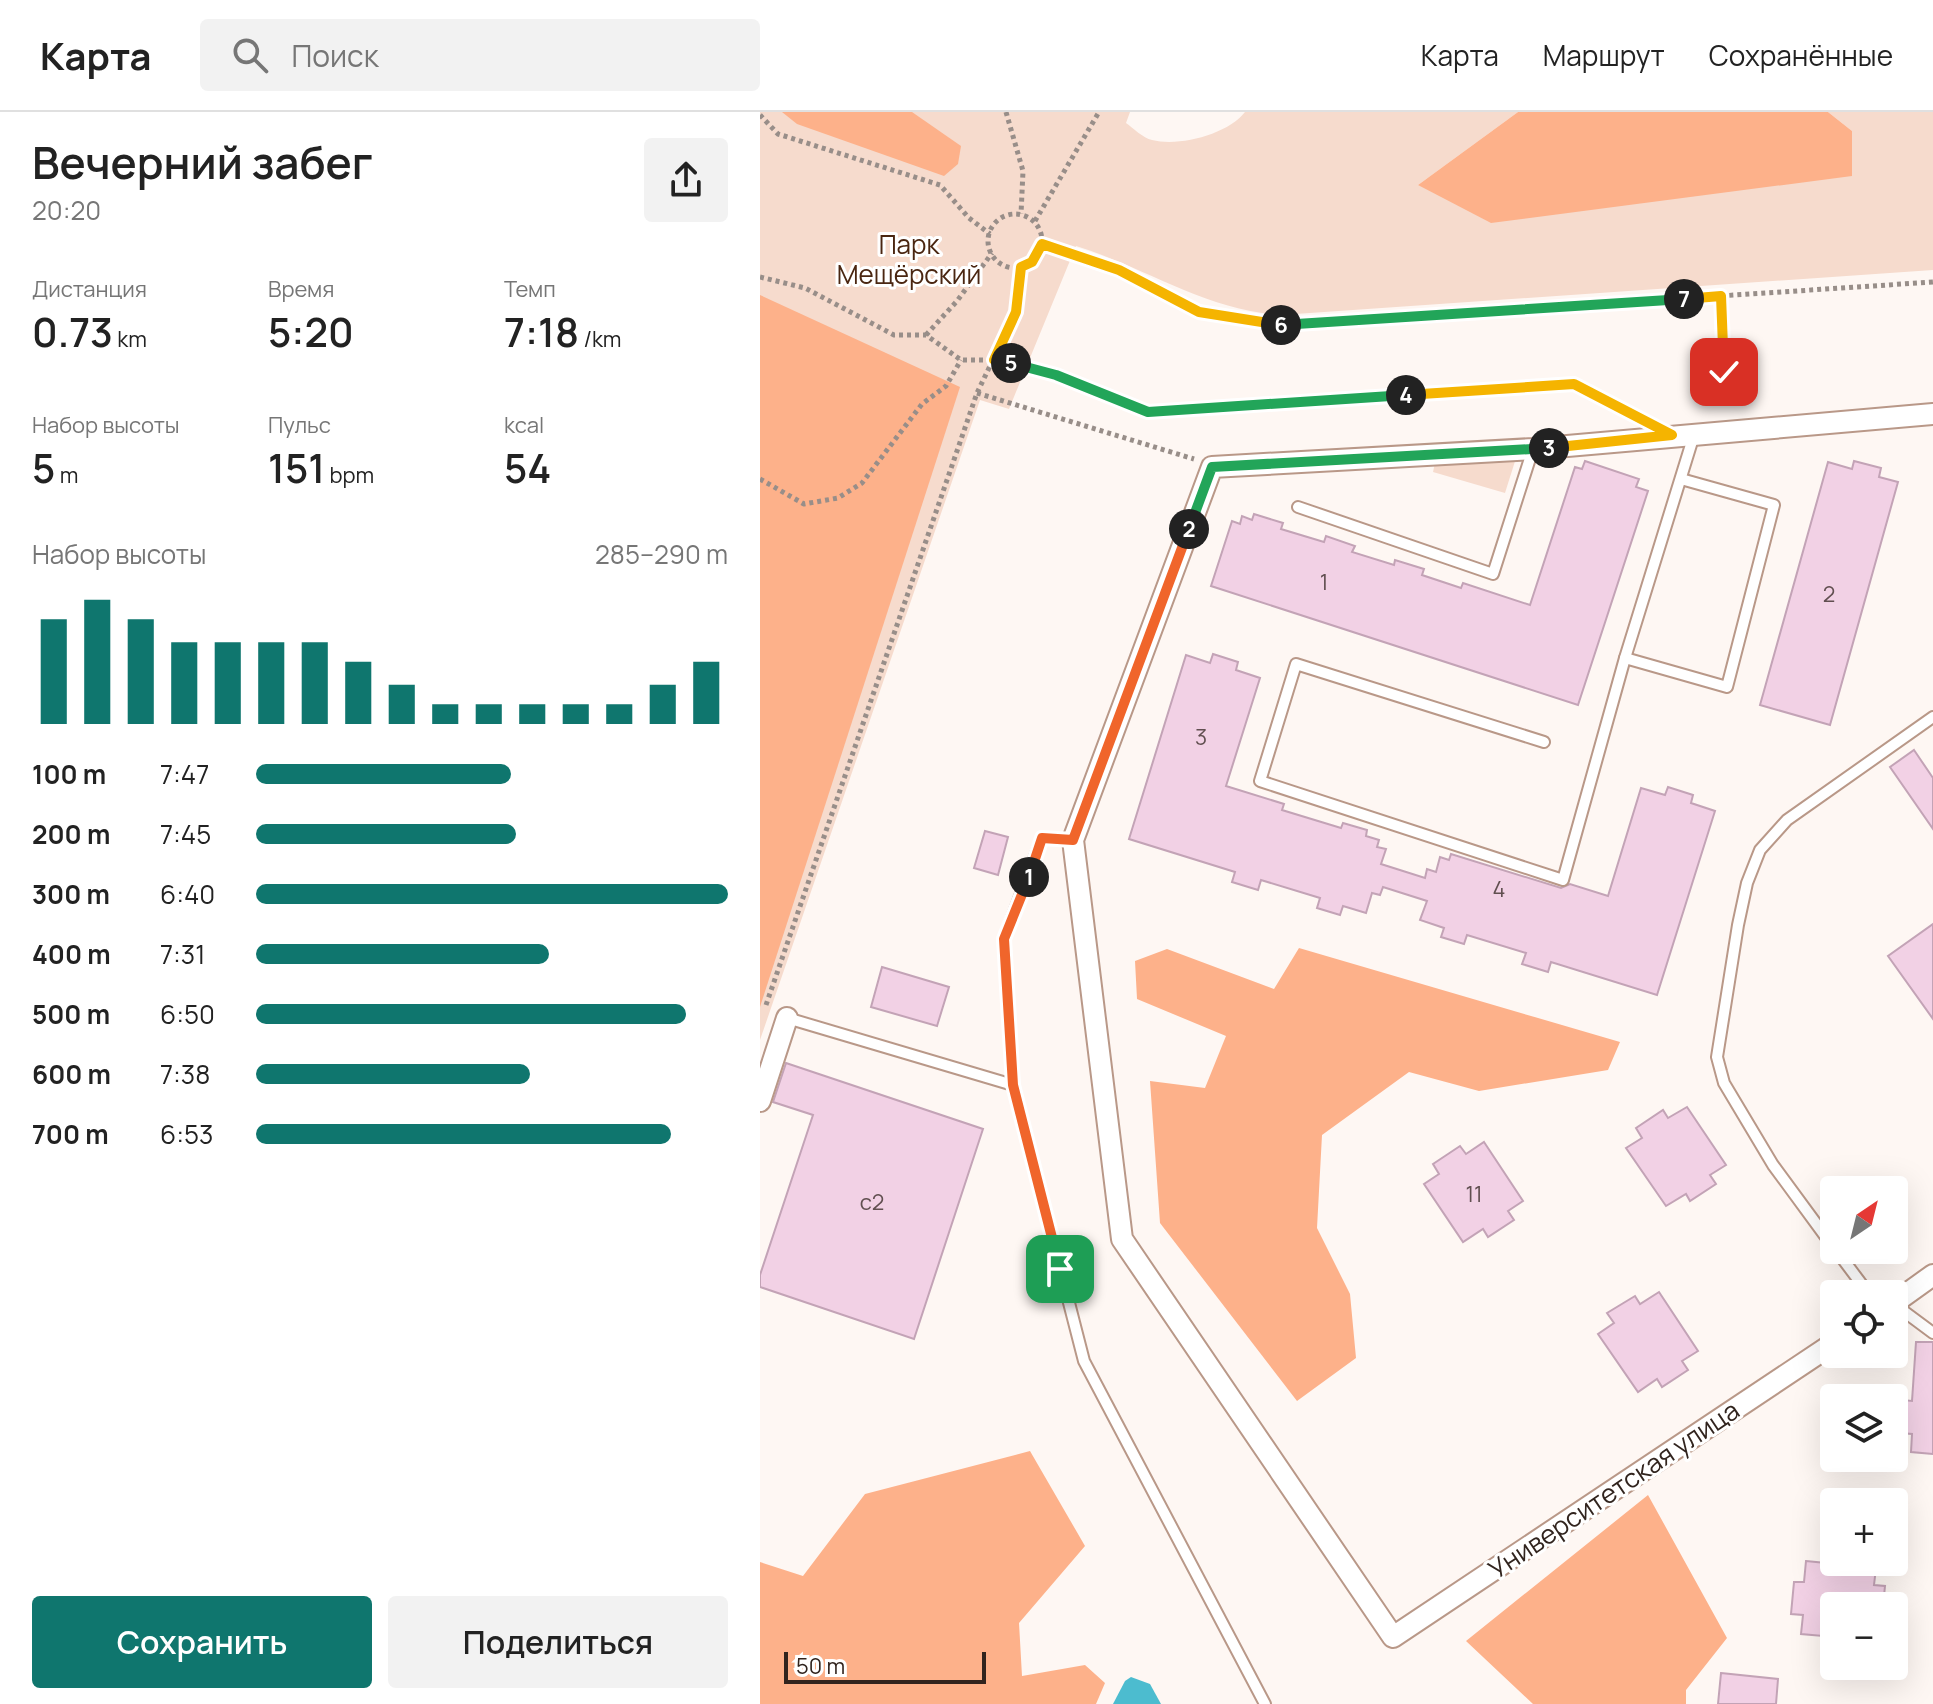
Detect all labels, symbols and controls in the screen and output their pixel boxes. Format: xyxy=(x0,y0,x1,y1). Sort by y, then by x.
search box xyxy=(200,19,760,91)
text: Карта xyxy=(40,29,152,81)
icon: search xyxy=(228,33,272,77)
text: Поиск xyxy=(292,35,379,76)
text: Карта xyxy=(1421,36,1499,74)
text: Маршрут xyxy=(1543,36,1665,74)
text: Сохранённые xyxy=(1709,36,1893,74)
text: Вечерний забег xyxy=(32,132,373,192)
button: share xyxy=(644,138,728,222)
text: 20:20 xyxy=(32,192,101,228)
park label: Парк Мещёрский xyxy=(837,226,981,292)
text: Дистанция xyxy=(32,274,147,304)
text: Время xyxy=(268,274,334,304)
text: Темп xyxy=(504,274,556,304)
pin: 7 xyxy=(1664,279,1704,319)
text: 7 xyxy=(1678,284,1690,314)
text: 0.73 xyxy=(32,304,113,359)
text: 5:20 xyxy=(268,304,354,359)
text: 7:18 xyxy=(504,304,579,359)
pin: 6 xyxy=(1261,305,1301,345)
text: 6 xyxy=(1274,310,1288,340)
text: km xyxy=(113,324,147,354)
text: /km xyxy=(579,324,621,354)
pin xyxy=(1690,338,1758,406)
pin: 5 xyxy=(991,343,1031,383)
text: 5 xyxy=(1005,348,1017,378)
icon: check xyxy=(1702,350,1746,394)
pin: 4 xyxy=(1386,375,1426,415)
text: 4 xyxy=(1399,380,1413,410)
text: Набор высоты xyxy=(32,410,180,440)
text: Пульс xyxy=(268,410,331,440)
text: kcal xyxy=(504,410,544,440)
pin: 3 xyxy=(1529,428,1569,468)
text: 3 xyxy=(1543,433,1555,463)
text: 5 xyxy=(32,440,55,495)
text: 151 xyxy=(268,440,325,495)
text: 54 xyxy=(504,440,551,495)
text: m xyxy=(55,460,78,490)
text: bpm xyxy=(325,460,374,490)
pin: 2 xyxy=(1169,509,1209,549)
text: 2 xyxy=(1182,514,1196,544)
text: Набор высоты xyxy=(32,536,206,572)
text: 285–290 m xyxy=(595,536,728,572)
house number: 1 xyxy=(1320,567,1328,597)
house number: 2 xyxy=(1823,579,1835,609)
house number: 3 xyxy=(1195,722,1207,752)
text: 100 m xyxy=(32,756,106,792)
text: 7:47 xyxy=(160,756,209,792)
text: 200 m xyxy=(32,816,110,852)
text: 7:45 xyxy=(160,816,211,852)
pin: 1 xyxy=(1009,857,1049,897)
text: 1 xyxy=(1024,862,1034,892)
house number: 4 xyxy=(1493,874,1505,904)
text: 300 m xyxy=(32,876,110,912)
text: 6:40 xyxy=(160,876,215,912)
text: 400 m xyxy=(32,936,111,972)
text: 7:31 xyxy=(160,936,205,972)
text: 500 m xyxy=(32,996,110,1032)
text: 6:50 xyxy=(160,996,215,1032)
text: 600 m xyxy=(32,1056,111,1092)
text: 7:38 xyxy=(160,1056,210,1092)
text: 700 m xyxy=(32,1116,109,1152)
text: 6:53 xyxy=(160,1116,213,1152)
north arrow xyxy=(1820,1176,1908,1264)
map controls xyxy=(1820,1176,1908,1680)
house number: 11 xyxy=(1465,1179,1483,1209)
house number: с2 xyxy=(860,1187,884,1217)
pin xyxy=(1026,1235,1094,1303)
icon: arrive xyxy=(1038,1247,1082,1291)
button: locate xyxy=(1820,1280,1908,1368)
button: layers xyxy=(1820,1384,1908,1472)
street label: Университетская улица xyxy=(1481,1392,1746,1587)
button: + xyxy=(1820,1488,1908,1576)
button: − xyxy=(1820,1592,1908,1680)
button: Сохранить xyxy=(32,1596,372,1688)
button: Поделиться xyxy=(388,1596,728,1688)
scale bar xyxy=(784,1648,986,1684)
text: 50 m xyxy=(796,1651,845,1681)

